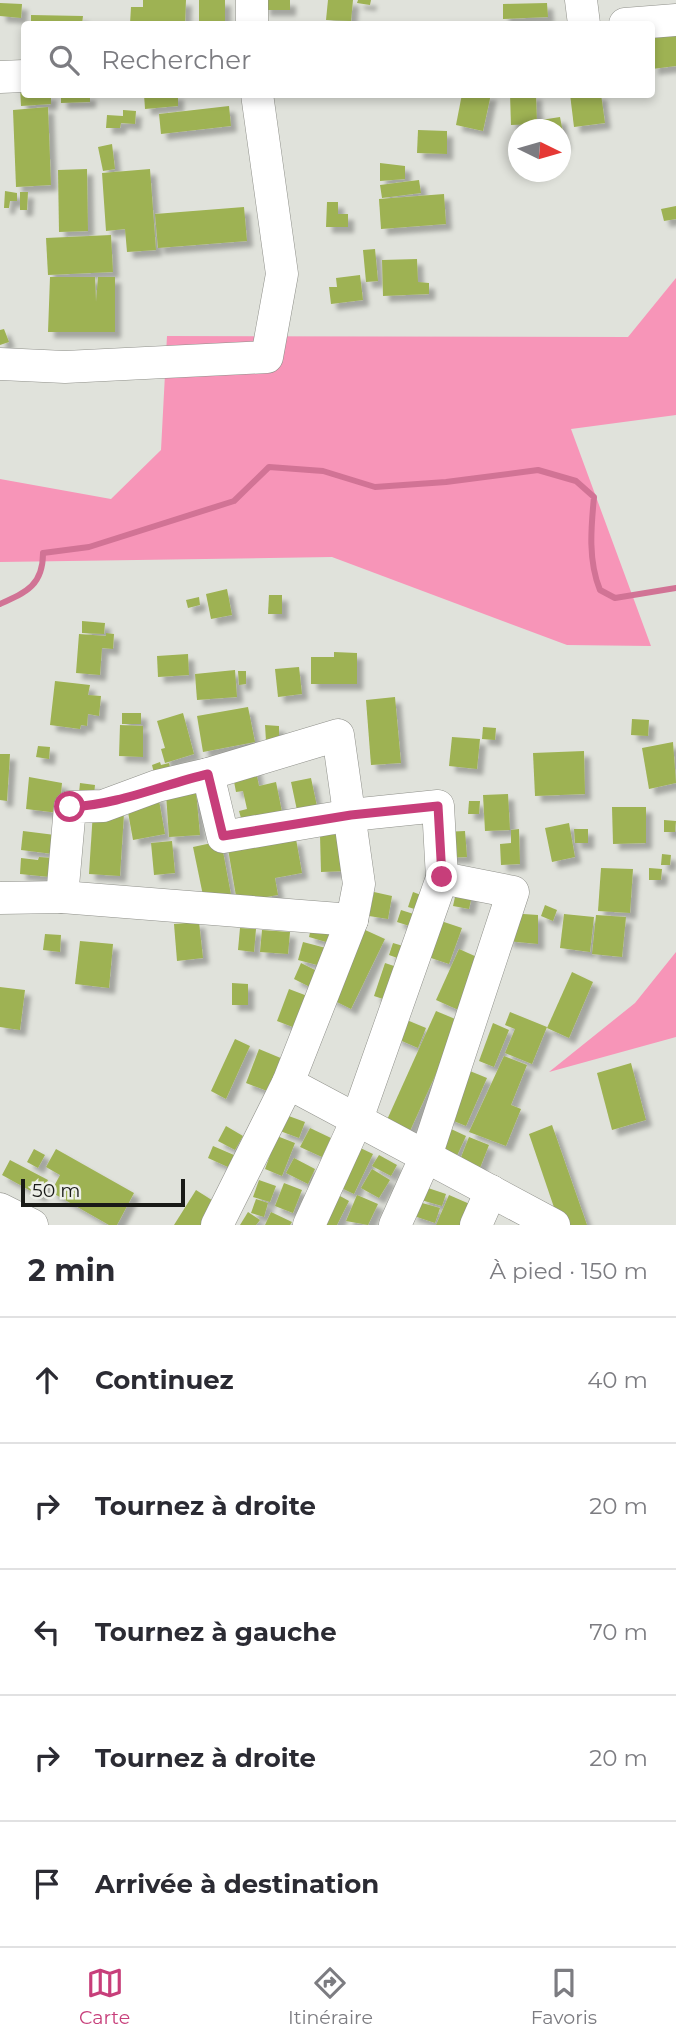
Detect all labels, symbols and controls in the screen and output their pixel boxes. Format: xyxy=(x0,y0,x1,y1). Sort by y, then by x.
search box xyxy=(21,21,655,98)
icon: search xyxy=(45,41,83,79)
text: Rechercher xyxy=(101,44,251,76)
north arrow xyxy=(508,119,571,182)
route start xyxy=(54,791,85,822)
route end xyxy=(426,861,457,892)
scale bar xyxy=(21,1176,186,1208)
text: 50 m xyxy=(32,1179,80,1202)
text: 2 min xyxy=(28,1252,115,1289)
text: À pied · 150 m xyxy=(489,1257,648,1285)
icon: ahead xyxy=(28,1361,66,1399)
text: Continuez xyxy=(95,1364,234,1396)
text: 40 m xyxy=(587,1366,648,1394)
icon: right xyxy=(28,1487,66,1525)
text: Tournez à droite xyxy=(95,1490,316,1522)
text: 20 m xyxy=(589,1492,648,1520)
icon: left xyxy=(28,1613,66,1651)
text: Tournez à gauche xyxy=(95,1616,337,1648)
text: 70 m xyxy=(589,1618,648,1646)
icon: right xyxy=(28,1739,66,1777)
text: Tournez à droite xyxy=(95,1742,316,1774)
text: 20 m xyxy=(589,1744,648,1772)
icon: arrive xyxy=(28,1865,66,1903)
text: Arrivée à destination xyxy=(95,1868,379,1900)
tab: Carte xyxy=(79,1964,130,2029)
tab: Itinéraire xyxy=(288,1964,373,2029)
tab: Favoris xyxy=(531,1964,597,2029)

